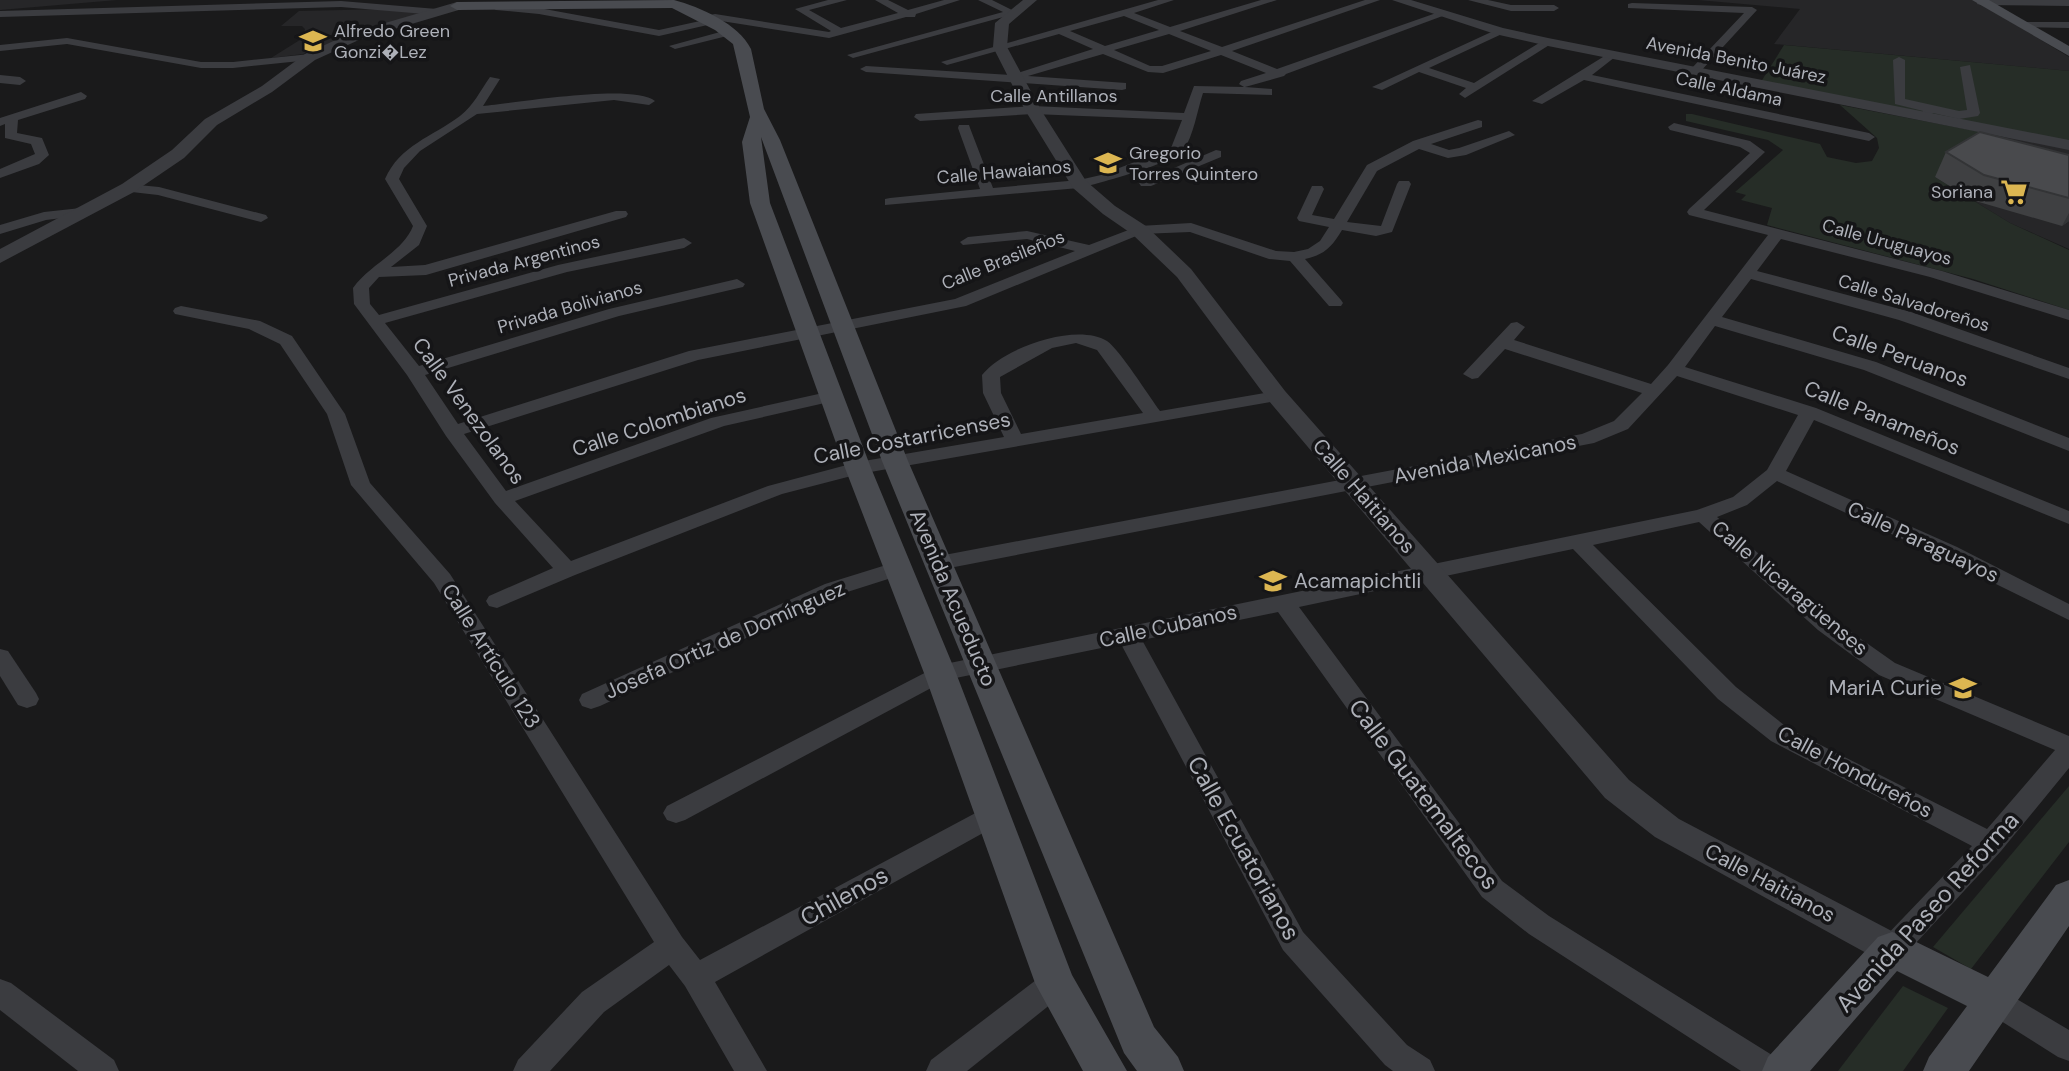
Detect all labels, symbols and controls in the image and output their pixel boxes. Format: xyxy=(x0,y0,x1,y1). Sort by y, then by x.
place label: Alfredo Green Gonzi�Lez xyxy=(334,19,450,64)
school or university icon: Alfredo Green Gonzi�Lez xyxy=(298,26,328,56)
street label: Avenida Benito Juárez xyxy=(1644,31,1828,89)
street label: Calle Aldama xyxy=(1673,66,1785,112)
street label: Calle Antillanos xyxy=(990,84,1118,108)
place label: Gregorio Torres Quintero xyxy=(1129,141,1258,186)
school or university icon: Gregorio Torres Quintero xyxy=(1093,148,1123,178)
street label: Calle Hawaianos xyxy=(936,154,1072,190)
supermarket icon: Soriana xyxy=(1999,177,2029,207)
place label: Soriana xyxy=(1931,180,1993,204)
street label: Calle Uruguayos xyxy=(1820,213,1954,271)
street label: Calle Brasileños xyxy=(938,224,1068,296)
street label: Privada Argentinos xyxy=(445,229,603,293)
street label: Calle Salvadoreños xyxy=(1835,269,1993,337)
street label: Privada Bolivianos xyxy=(495,275,645,339)
street label: Calle Peruanos xyxy=(1828,318,1972,394)
street label: Calle Venezolanos xyxy=(406,332,532,490)
street label: Calle Panameños xyxy=(1800,374,1964,462)
street label: Calle Colombianos xyxy=(568,381,750,463)
street label: Calle Costarricenses xyxy=(811,405,1013,471)
street label: Avenida Mexicanos xyxy=(1391,428,1579,490)
street label: Calle Haitianos xyxy=(1306,433,1422,559)
street label: Calle Paraguayos xyxy=(1843,495,2003,589)
street label: Avenida Acueducto xyxy=(903,505,1003,691)
street label: Calle Nicaragüenses xyxy=(1706,514,1874,662)
school or university icon: Acamapichtli xyxy=(1258,566,1288,596)
place label: Acamapichtli xyxy=(1294,567,1421,595)
street label: Josefa Ortiz de Domínguez xyxy=(601,574,849,706)
street label: Calle Artículo 123 xyxy=(435,578,547,734)
street label: Calle Cubanos xyxy=(1097,598,1239,654)
school or university icon: MariA Curie xyxy=(1948,673,1978,703)
place label: MariA Curie xyxy=(1829,674,1942,702)
street label: Calle Guatemaltecos xyxy=(1342,692,1506,896)
street label: Calle Hondureños xyxy=(1773,719,1937,825)
street label: Calle Ecuatorianos xyxy=(1181,750,1307,946)
street label: Avenida Paseo Reforma xyxy=(1829,805,2025,1019)
street label: Calle Haitianos xyxy=(1700,837,1840,929)
street label: Chilenos xyxy=(795,859,893,933)

